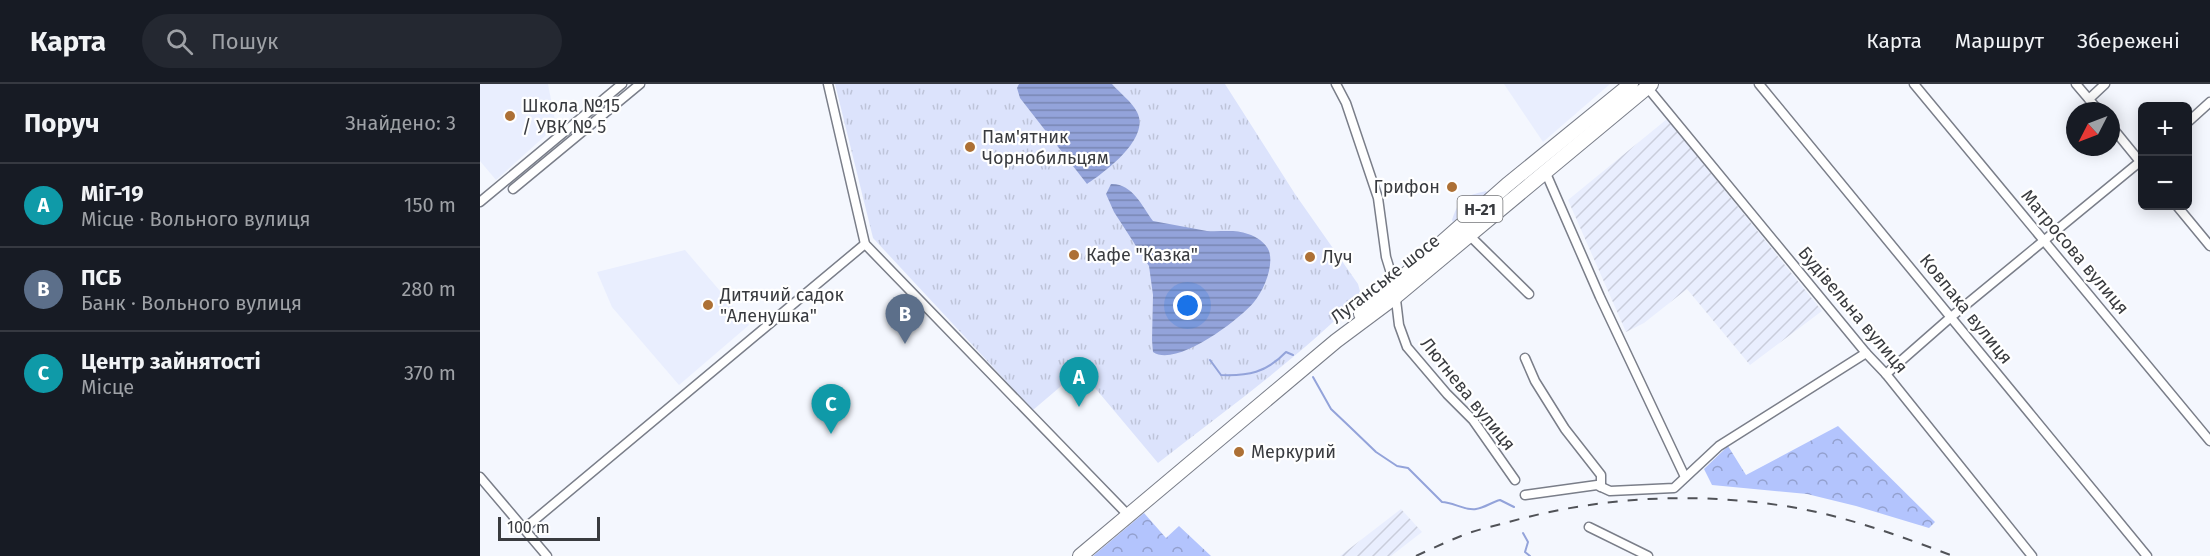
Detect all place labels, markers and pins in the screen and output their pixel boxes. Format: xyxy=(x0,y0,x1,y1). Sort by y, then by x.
place label: Школа №15 / УВК № 5 xyxy=(522,95,620,138)
marker: Школа №15 / УВК № 5 xyxy=(503,109,517,123)
place label: Пам'ятник Чорнобильцям xyxy=(982,126,1109,169)
marker: Пам'ятник Чорнобильцям xyxy=(963,140,977,154)
place label: Грифон xyxy=(1373,176,1440,198)
marker: Грифон xyxy=(1445,180,1459,194)
place label: Кафе "Казка" xyxy=(1086,244,1198,266)
place label: Луч xyxy=(1322,246,1353,268)
marker: Кафе "Казка" xyxy=(1067,248,1081,262)
marker: Луч xyxy=(1303,250,1317,264)
place label: Дитячий садок "Аленушка" xyxy=(719,284,845,327)
pin: B xyxy=(886,294,924,344)
marker: Дитячий садок "Аленушка" xyxy=(701,298,715,312)
pin: A xyxy=(1060,358,1098,407)
pin: C xyxy=(812,384,850,434)
place label: Меркурий xyxy=(1251,441,1336,463)
marker: Меркурий xyxy=(1232,445,1246,459)

